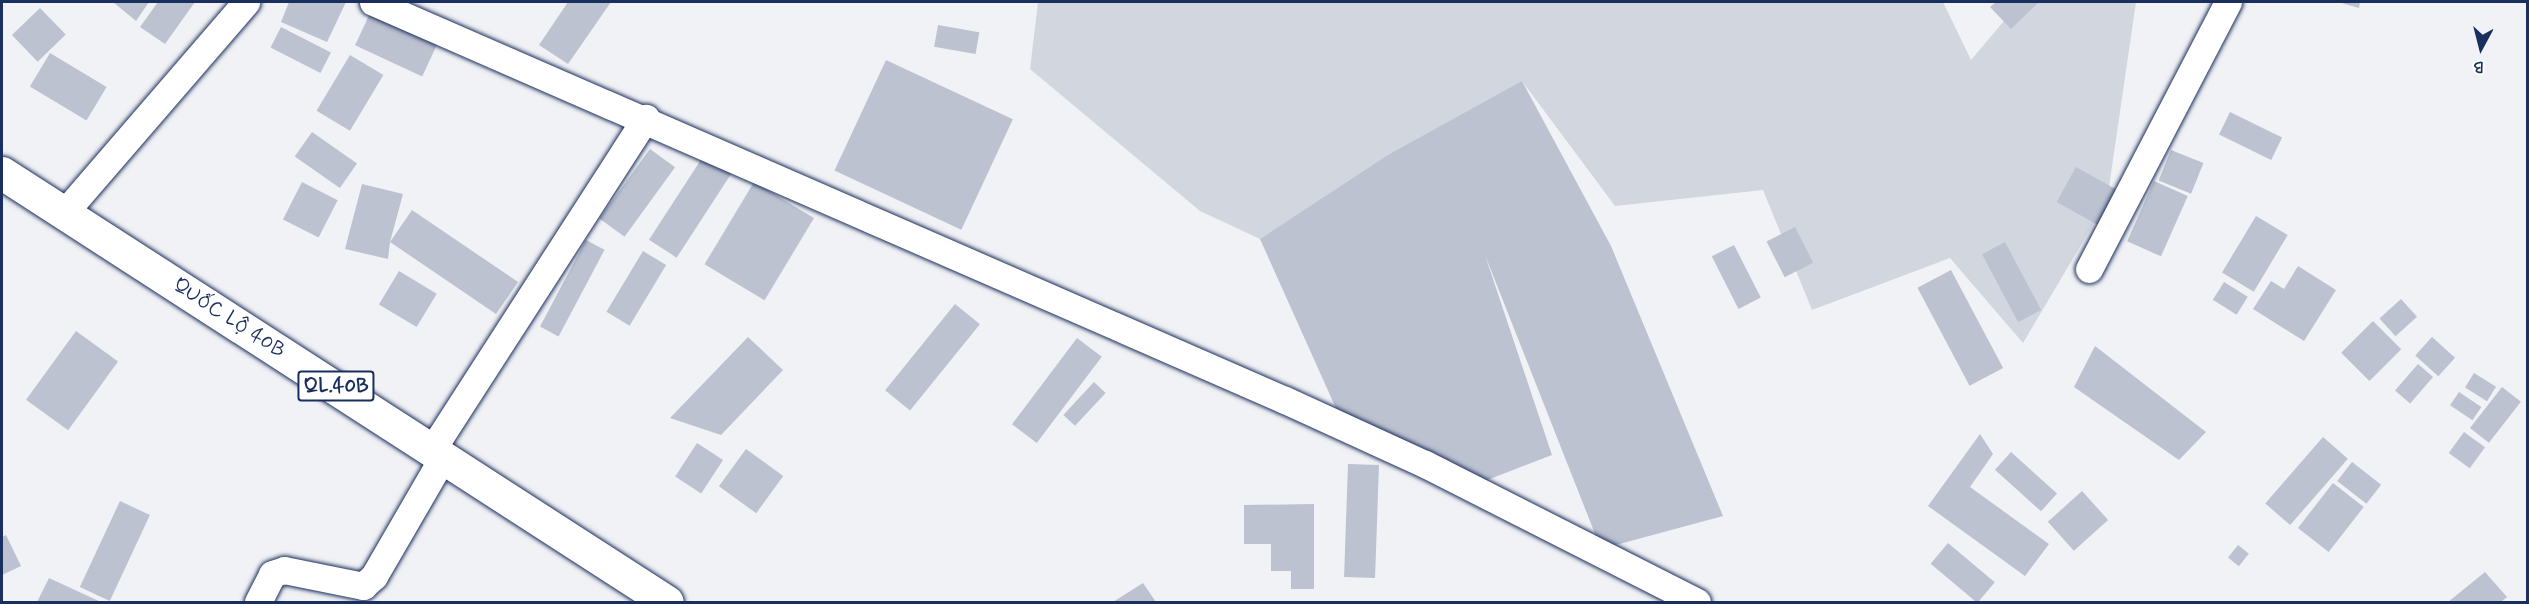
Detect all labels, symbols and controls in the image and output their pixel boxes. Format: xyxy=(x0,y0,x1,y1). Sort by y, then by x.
north arrow xyxy=(2451,18,2511,78)
text: B xyxy=(2472,55,2485,77)
street label: QUỐC LỘ 40B xyxy=(167,272,291,364)
road number: QL.40B xyxy=(297,369,375,403)

